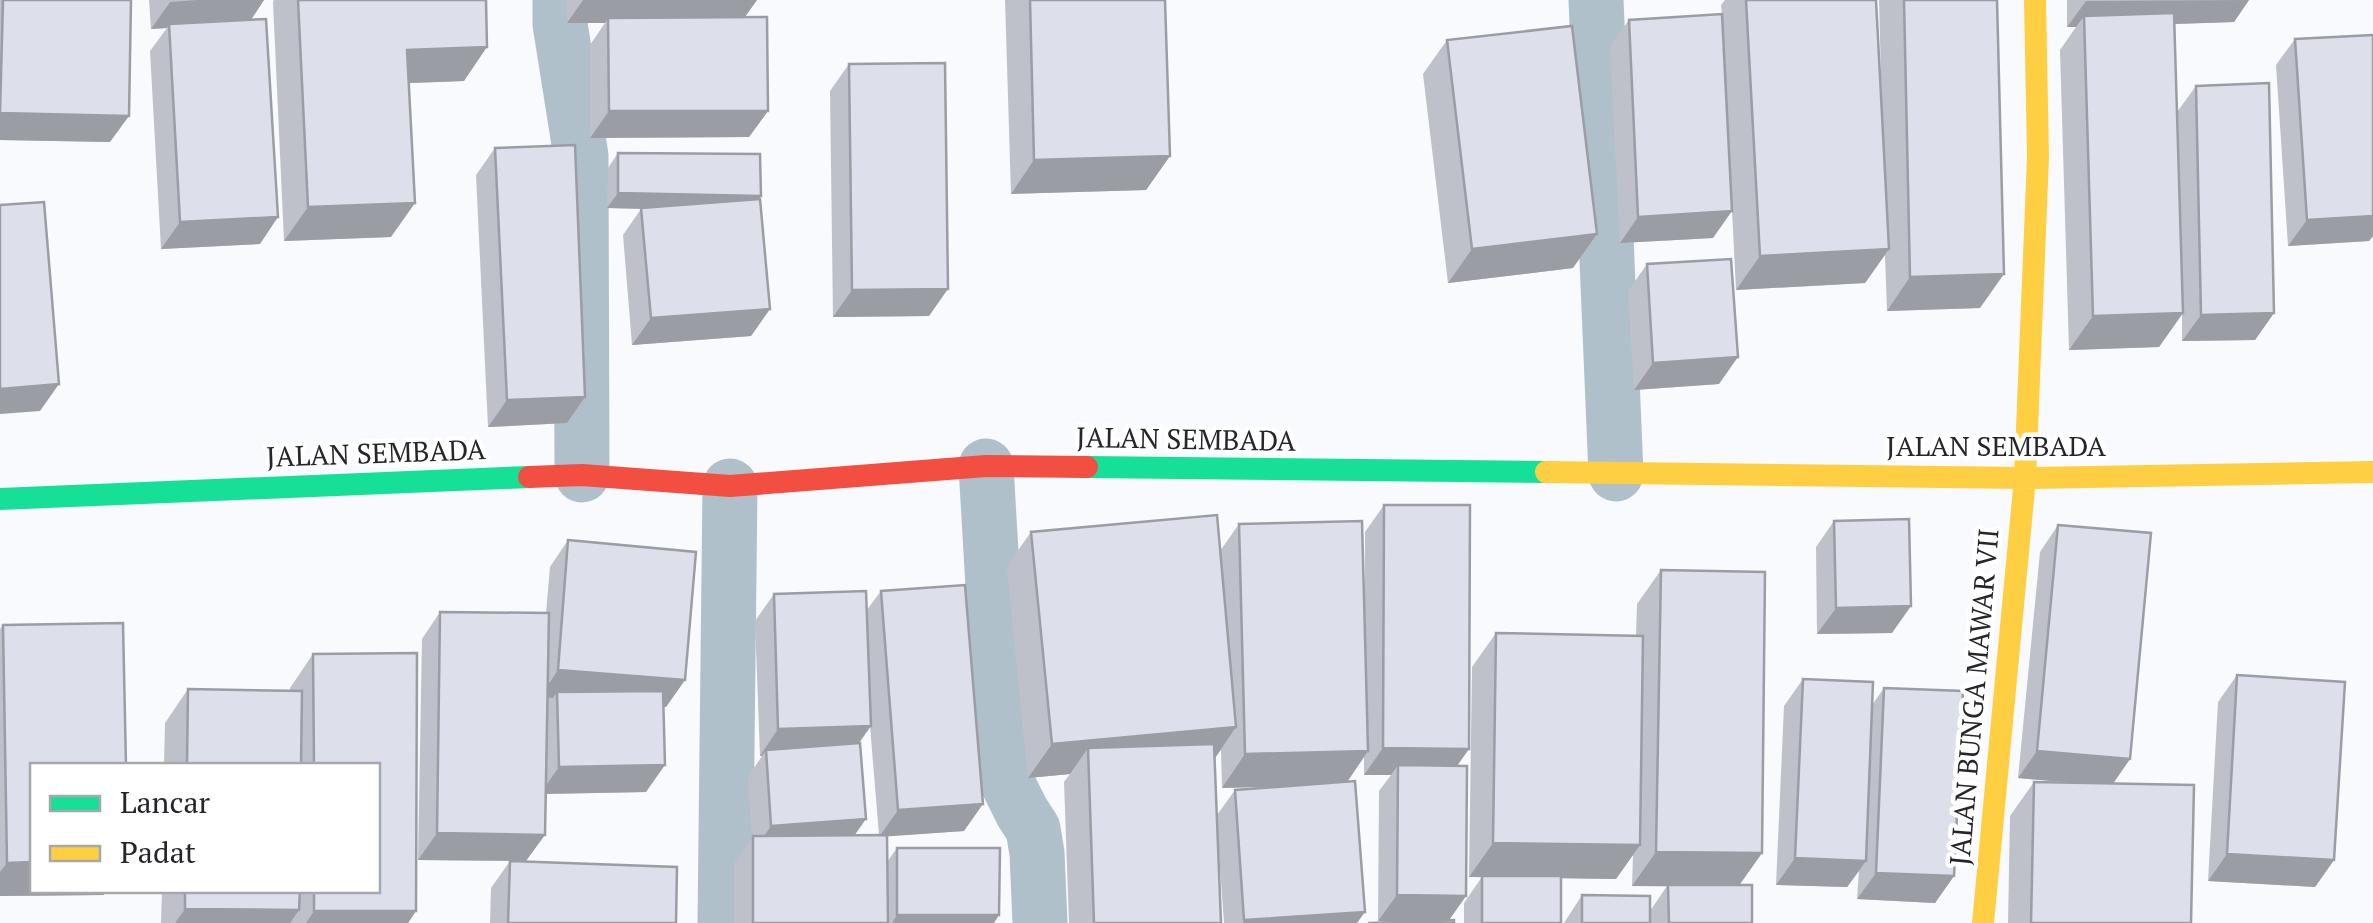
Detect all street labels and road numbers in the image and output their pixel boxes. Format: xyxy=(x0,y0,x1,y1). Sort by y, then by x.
street label: JALAN SEMBADA xyxy=(1076,418,1297,459)
street label: JALAN SEMBADA xyxy=(1886,427,2107,464)
street label: JALAN SEMBADA xyxy=(265,430,487,475)
street label: JALAN BUNGA MAWAR VII xyxy=(1940,527,2007,867)

